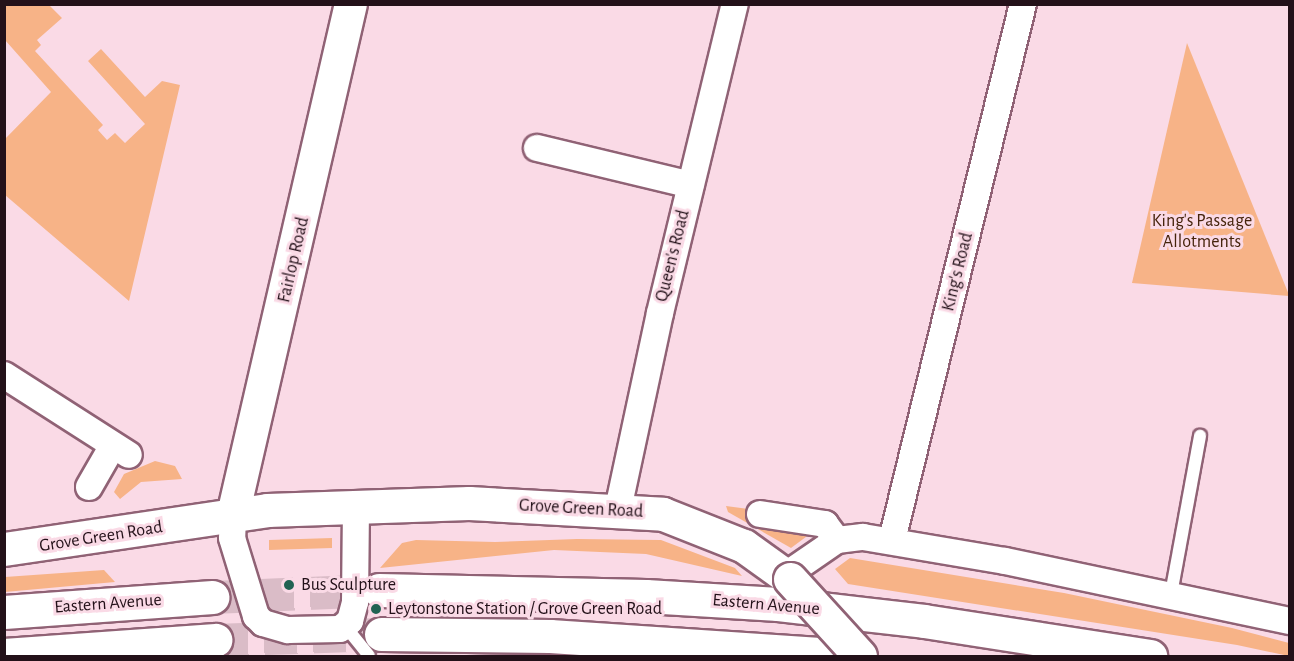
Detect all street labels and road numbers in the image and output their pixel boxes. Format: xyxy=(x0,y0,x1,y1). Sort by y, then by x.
street label: Queen's Road xyxy=(651,208,695,304)
street label: Fairlop Road xyxy=(274,215,314,305)
street label: King's Road xyxy=(938,230,978,314)
street label: Grove Green Road xyxy=(518,495,644,523)
street label: Grove Green Road xyxy=(38,517,164,557)
street label: Eastern Avenue xyxy=(54,589,162,619)
street label: Eastern Avenue xyxy=(711,590,821,620)

